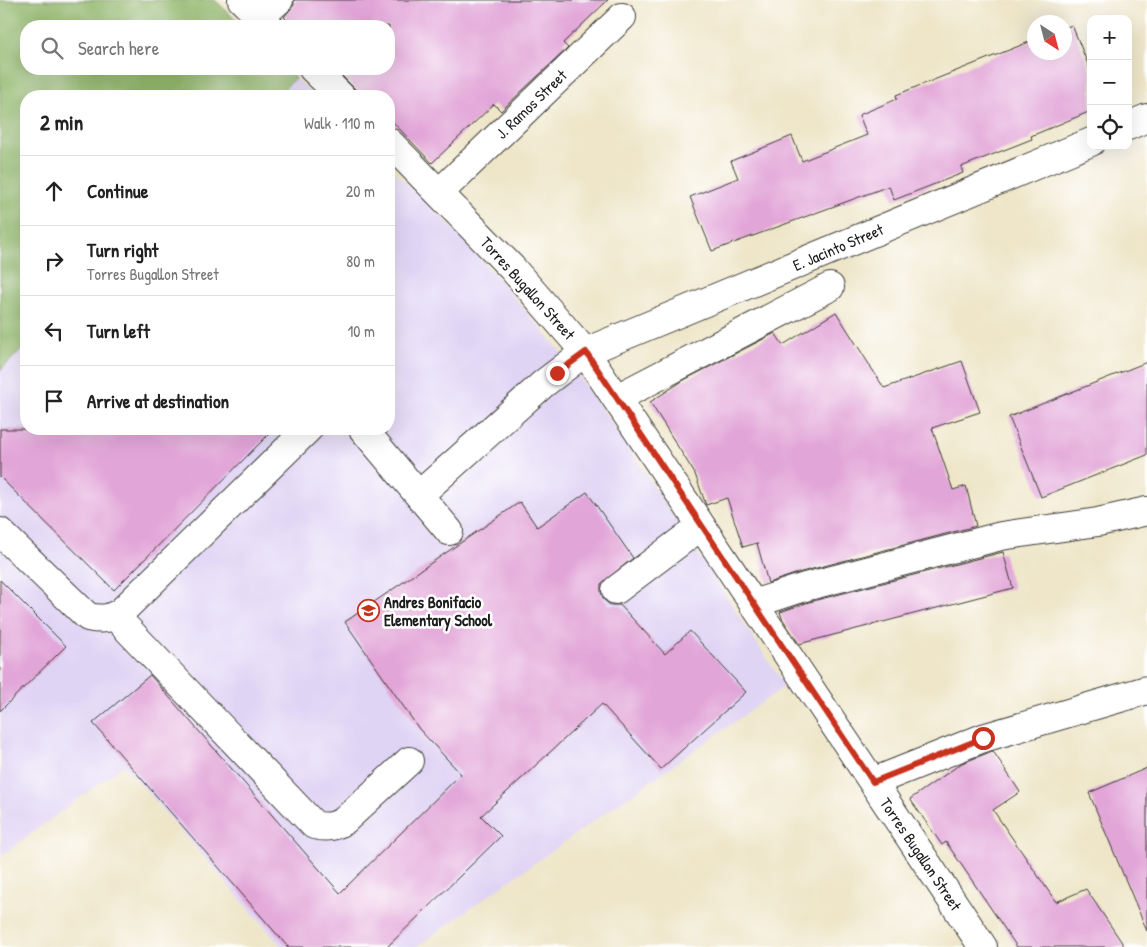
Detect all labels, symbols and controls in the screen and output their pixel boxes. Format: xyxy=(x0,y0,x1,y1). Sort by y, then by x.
north arrow xyxy=(1027,15,1072,60)
map controls xyxy=(1087,15,1132,150)
button: + xyxy=(1087,15,1132,60)
search box xyxy=(20,20,395,75)
icon: search xyxy=(38,34,66,62)
text: Search here xyxy=(78,35,159,61)
button: − xyxy=(1087,60,1132,105)
street label: J. Ramos Street xyxy=(491,64,572,144)
button: locate xyxy=(1087,105,1132,150)
text: 2 min xyxy=(40,108,83,137)
text: Walk · 110 m xyxy=(304,112,375,134)
icon: ahead xyxy=(40,177,68,205)
text: Continue xyxy=(87,178,148,204)
text: 20 m xyxy=(346,180,375,202)
street label: E. Jacinto Street xyxy=(789,218,887,276)
street label: Torres Bugallon Street xyxy=(476,232,581,345)
text: Turn right xyxy=(87,237,158,263)
icon: right xyxy=(40,247,68,275)
text: 80 m xyxy=(346,250,375,272)
text: Torres Bugallon Street xyxy=(87,263,219,285)
icon: left xyxy=(40,317,68,345)
text: Turn left xyxy=(87,318,150,344)
text: 10 m xyxy=(347,320,375,342)
route end xyxy=(546,362,569,385)
icon: arrive xyxy=(40,387,68,415)
text: Arrive at destination xyxy=(87,388,229,414)
place label: Andres Bonifacio Elementary School xyxy=(384,591,493,632)
school or university icon: Andres Bonifacio Elementary School xyxy=(356,599,380,623)
route start xyxy=(972,727,995,750)
street label: Torres Bugallon Street xyxy=(875,793,967,915)

